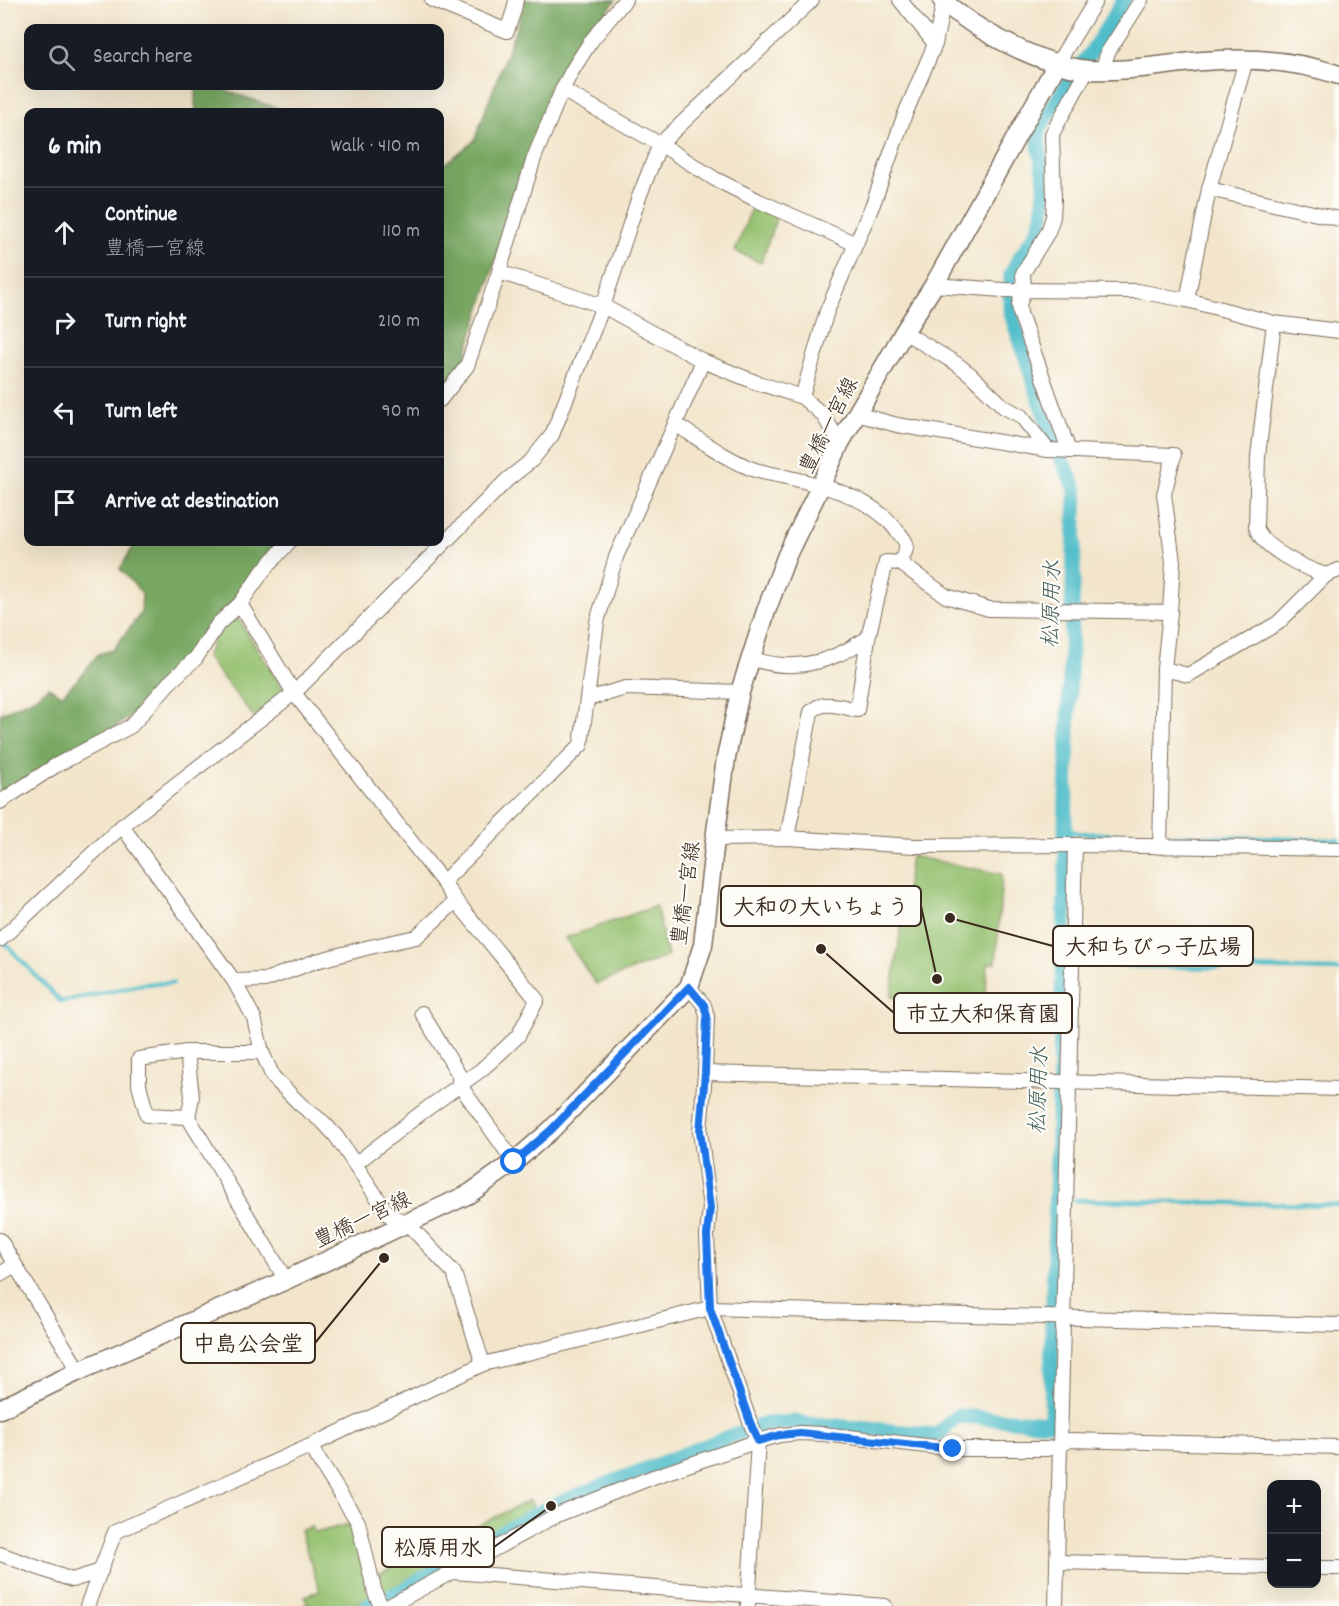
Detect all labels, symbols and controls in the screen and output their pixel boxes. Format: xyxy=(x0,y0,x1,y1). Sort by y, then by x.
search box xyxy=(24,24,444,90)
icon: search xyxy=(45,41,78,74)
text: Search here xyxy=(93,42,192,73)
text: 6 min xyxy=(48,129,101,166)
text: Walk · 410 m xyxy=(331,133,420,161)
text: Continue xyxy=(105,200,177,231)
icon: ahead xyxy=(48,216,81,249)
text: 110 m xyxy=(382,218,420,246)
text: 豊橋一宮線 xyxy=(105,236,205,264)
icon: right xyxy=(48,306,81,339)
text: Turn right xyxy=(105,307,187,338)
text: 210 m xyxy=(378,308,420,336)
street label: 豊橋一宮線 xyxy=(793,373,868,480)
icon: left xyxy=(48,396,81,429)
text: Turn left xyxy=(105,397,177,428)
text: 90 m xyxy=(382,398,420,426)
icon: arrive xyxy=(48,486,81,519)
text: Arrive at destination xyxy=(105,487,279,518)
water label: 松原用水 xyxy=(1036,560,1071,649)
street label: 豊橋一宮線 xyxy=(666,839,710,947)
callout: 大和の大いちょう xyxy=(721,886,921,926)
text: 大和の大いちょう xyxy=(733,894,909,925)
callout: 大和ちびっ子広場 xyxy=(1053,926,1253,966)
text: 大和ちびっ子広場 xyxy=(1065,934,1241,965)
callout: 市立大和保育園 xyxy=(894,993,1072,1033)
text: 市立大和保育園 xyxy=(906,1001,1060,1032)
water label: 松原用水 xyxy=(1023,1046,1058,1135)
route start xyxy=(500,1148,526,1174)
street label: 豊橋一宮線 xyxy=(309,1186,417,1258)
callout: 中島公会堂 xyxy=(181,1323,315,1363)
text: 中島公会堂 xyxy=(193,1331,303,1362)
route end xyxy=(939,1435,965,1461)
map controls xyxy=(1267,1480,1321,1588)
button: + xyxy=(1267,1480,1321,1534)
callout: 松原用水 xyxy=(382,1527,494,1567)
button: − xyxy=(1267,1534,1321,1588)
text: 松原用水 xyxy=(394,1535,482,1566)

